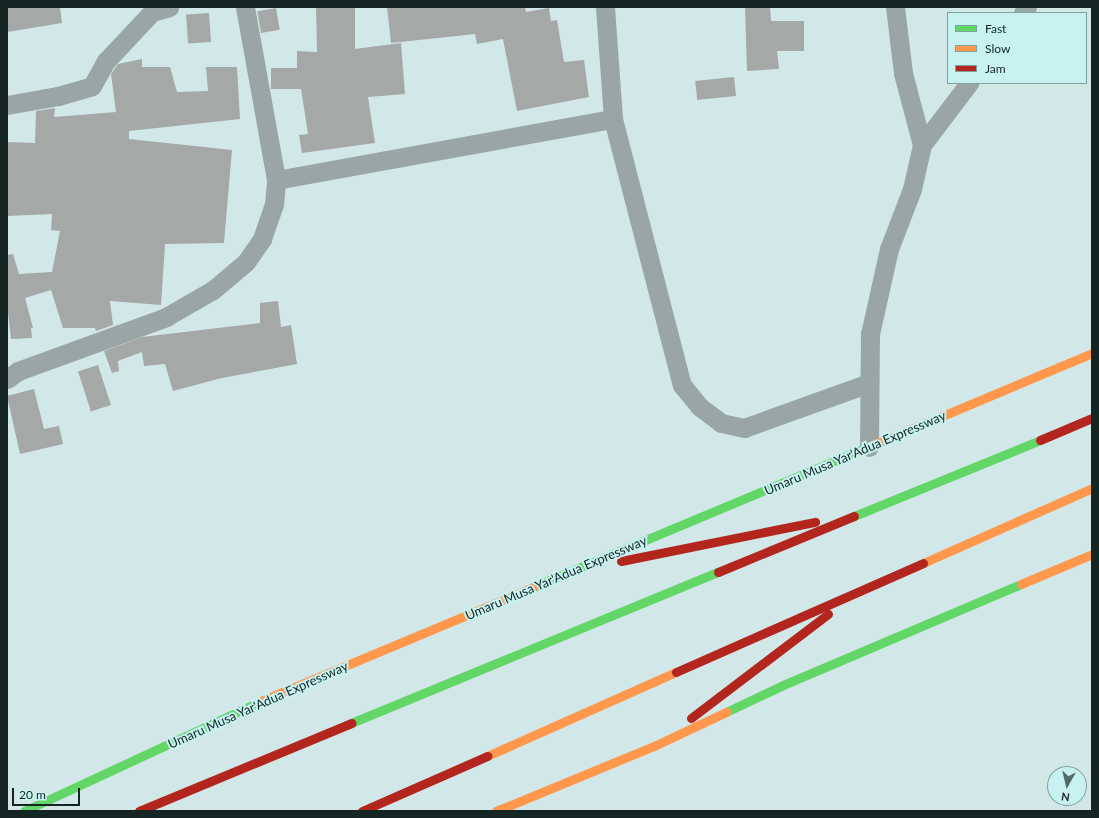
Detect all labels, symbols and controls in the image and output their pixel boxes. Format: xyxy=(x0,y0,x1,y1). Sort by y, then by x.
legend xyxy=(947,12,1087,84)
text: Fast xyxy=(985,21,1006,36)
text: Slow xyxy=(985,41,1010,56)
text: Jam xyxy=(985,61,1006,76)
street label: Umaru Musa Yar'Adua Expressway xyxy=(762,407,948,499)
street label: Umaru Musa Yar'Adua Expressway xyxy=(463,532,649,624)
street label: Umaru Musa Yar'Adua Expressway xyxy=(165,658,351,752)
north arrow xyxy=(1047,766,1087,806)
scale bar xyxy=(14,780,82,806)
text: 20 m xyxy=(19,787,46,802)
text: N xyxy=(1060,790,1071,804)

